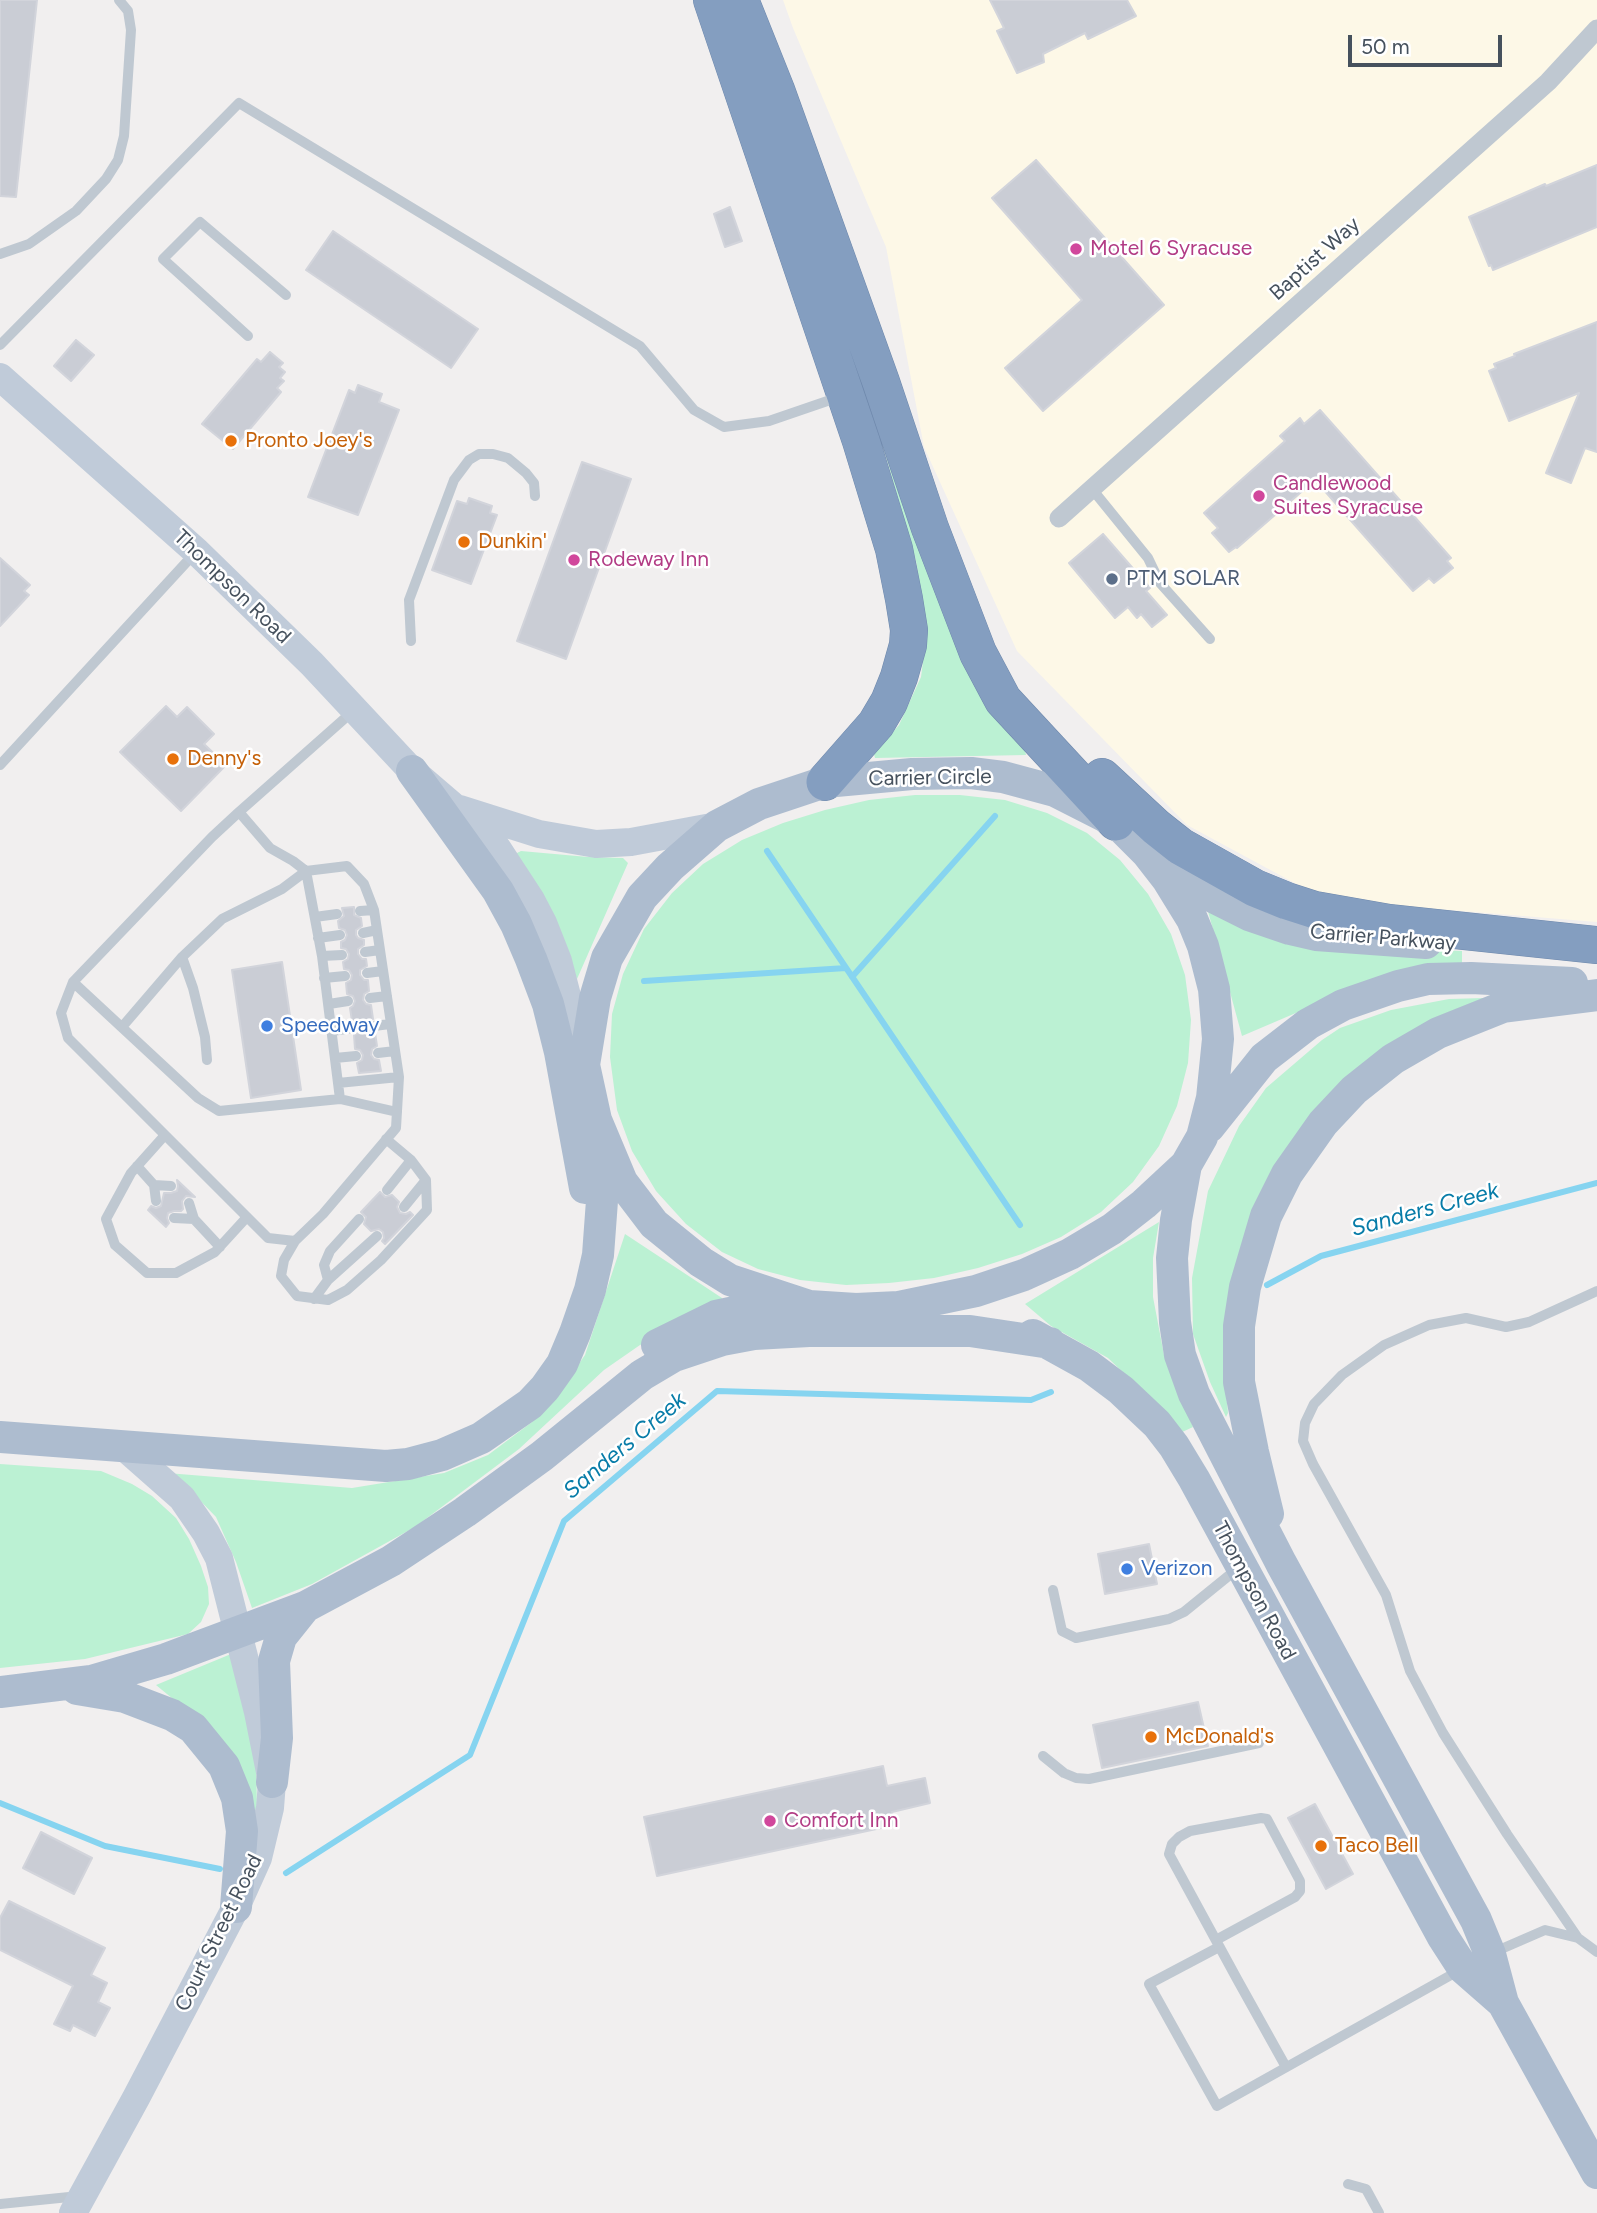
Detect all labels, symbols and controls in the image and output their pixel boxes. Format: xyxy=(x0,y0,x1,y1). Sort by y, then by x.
scale bar xyxy=(1352,21,1506,65)
text: 50 m xyxy=(1361,34,1410,59)
street label: Baptist Way xyxy=(1265,212,1365,306)
place label: Motel 6 Syracuse xyxy=(1090,236,1252,262)
marker: Motel 6 Syracuse xyxy=(1068,241,1084,257)
place label: Pronto Joey's xyxy=(245,428,373,454)
marker: Pronto Joey's xyxy=(223,433,239,449)
place label: Candlewood Suites Syracuse xyxy=(1273,471,1423,521)
marker: Candlewood Suites Syracuse xyxy=(1251,488,1267,504)
street label: Thompson Road xyxy=(168,525,296,649)
place label: Dunkin' xyxy=(478,529,547,555)
marker: Dunkin' xyxy=(456,534,472,550)
place label: Rodeway Inn xyxy=(588,547,709,573)
marker: Rodeway Inn xyxy=(566,552,582,568)
place label: PTM SOLAR xyxy=(1126,566,1240,592)
marker: PTM SOLAR xyxy=(1104,571,1120,587)
place label: Denny's xyxy=(187,746,261,772)
marker: Denny's xyxy=(165,751,181,767)
street label: Carrier Circle xyxy=(868,764,992,792)
street label: Carrier Parkway xyxy=(1309,919,1457,957)
place label: Speedway xyxy=(281,1013,379,1039)
marker: Speedway xyxy=(259,1018,275,1034)
water label: Sanders Creek xyxy=(1348,1177,1502,1243)
water label: Sanders Creek xyxy=(558,1387,692,1505)
street label: Thompson Road xyxy=(1207,1518,1301,1664)
place label: Verizon xyxy=(1141,1556,1212,1582)
marker: Verizon xyxy=(1119,1561,1135,1577)
place label: McDonald's xyxy=(1165,1724,1274,1750)
marker: McDonald's xyxy=(1143,1729,1159,1745)
place label: Comfort Inn xyxy=(784,1808,898,1834)
marker: Comfort Inn xyxy=(762,1813,778,1829)
place label: Taco Bell xyxy=(1335,1833,1418,1859)
marker: Taco Bell xyxy=(1313,1838,1329,1854)
street label: Court Street Road xyxy=(170,1850,268,2016)

